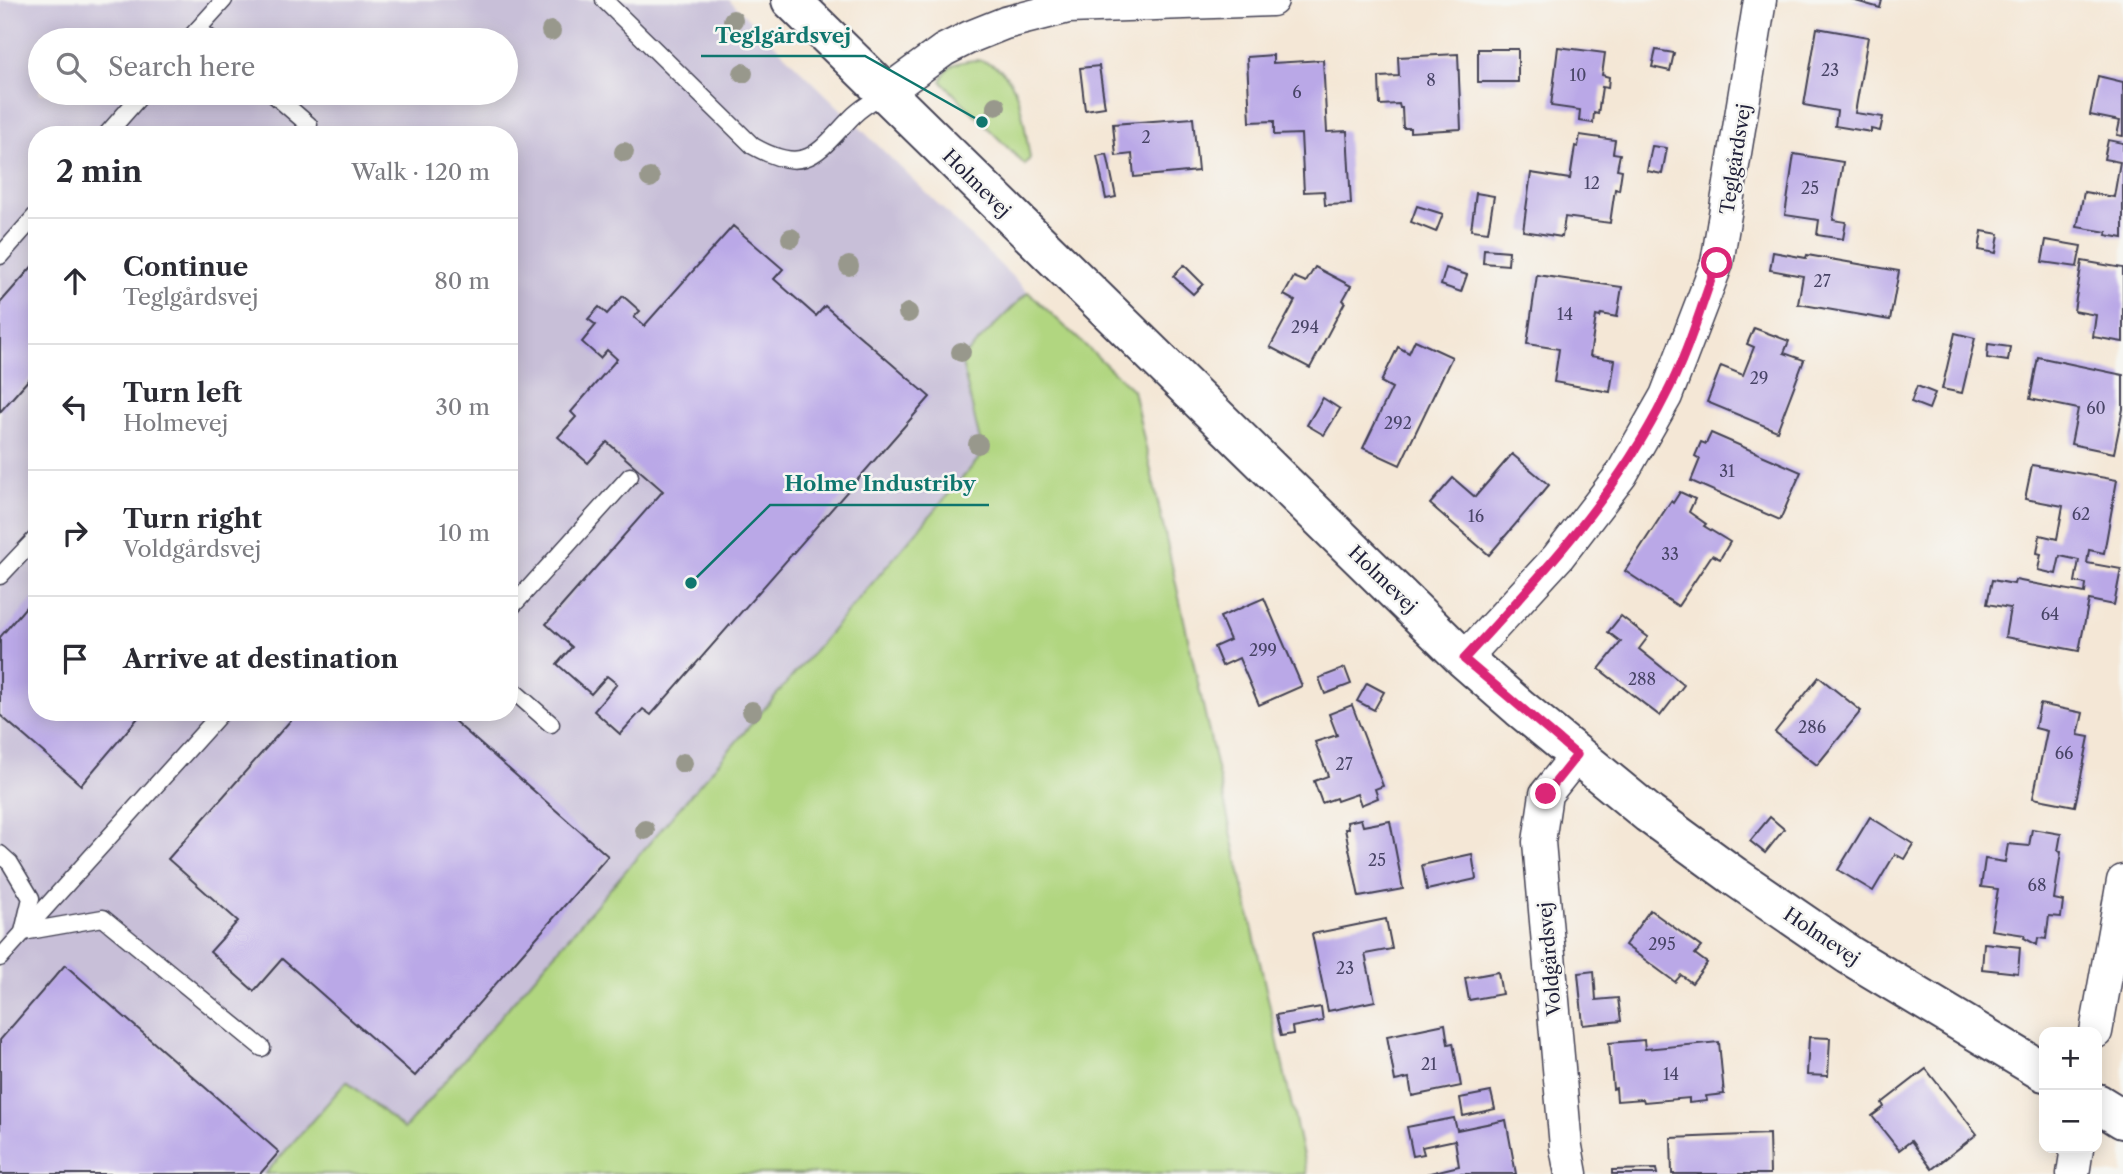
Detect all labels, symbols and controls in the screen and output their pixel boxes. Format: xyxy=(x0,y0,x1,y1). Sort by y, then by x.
callout: Teglgårdsvej xyxy=(701,14,865,56)
text: Teglgårdsvej xyxy=(715,23,851,48)
search box xyxy=(28,28,518,105)
icon: search xyxy=(52,48,90,86)
text: Search here xyxy=(108,51,255,83)
house number: 23 xyxy=(1821,60,1839,80)
house number: 10 xyxy=(1570,65,1586,85)
house number: 8 xyxy=(1426,70,1436,90)
house number: 6 xyxy=(1292,82,1302,102)
street label: Teglgårdsvej xyxy=(1715,102,1756,216)
house number: 2 xyxy=(1141,127,1151,147)
street label: Holmevej xyxy=(938,145,1015,222)
text: 2 min xyxy=(56,153,142,190)
text: Walk · 120 m xyxy=(351,158,490,186)
house number: 12 xyxy=(1584,173,1600,193)
house number: 25 xyxy=(1801,178,1819,198)
route start xyxy=(1701,247,1732,278)
text: Continue xyxy=(123,251,248,283)
icon: ahead xyxy=(56,262,94,300)
text: 80 m xyxy=(434,267,490,295)
house number: 27 xyxy=(1813,271,1831,291)
text: Teglgårdsvej xyxy=(123,283,259,311)
house number: 14 xyxy=(1557,304,1573,324)
house number: 294 xyxy=(1291,317,1319,337)
house number: 29 xyxy=(1750,368,1768,388)
text: Turn left xyxy=(123,377,242,409)
icon: left xyxy=(56,388,94,426)
text: 30 m xyxy=(435,393,490,421)
house number: 60 xyxy=(2086,398,2106,418)
text: Holmevej xyxy=(123,409,228,437)
house number: 292 xyxy=(1384,413,1412,433)
house number: 31 xyxy=(1719,461,1735,481)
callout: Holme Industriby xyxy=(770,463,989,505)
text: Holme Industriby xyxy=(784,471,977,496)
text: Turn right xyxy=(123,503,262,535)
house number: 62 xyxy=(2072,504,2090,524)
house number: 16 xyxy=(1468,506,1484,526)
icon: right xyxy=(56,514,94,552)
text: 10 m xyxy=(438,519,490,547)
text: Voldgårdsvej xyxy=(123,535,261,563)
street label: Holmevej xyxy=(1343,541,1422,618)
house number: 33 xyxy=(1661,544,1679,564)
house number: 64 xyxy=(2041,604,2059,624)
icon: arrive xyxy=(56,640,94,678)
house number: 299 xyxy=(1249,640,1277,660)
text: Arrive at destination xyxy=(123,643,398,675)
house number: 288 xyxy=(1628,669,1656,689)
house number: 286 xyxy=(1798,717,1826,737)
house number: 66 xyxy=(2055,743,2073,763)
house number: 27 xyxy=(1335,754,1353,774)
route end xyxy=(1530,778,1561,809)
house number: 25 xyxy=(1368,850,1386,870)
house number: 68 xyxy=(2028,875,2046,895)
street label: Voldgårdsvej xyxy=(1533,901,1566,1018)
street label: Holmevej xyxy=(1779,903,1864,970)
house number: 295 xyxy=(1648,934,1676,954)
house number: 23 xyxy=(1336,958,1354,978)
map controls xyxy=(2039,1027,2102,1153)
button: + xyxy=(2039,1027,2102,1090)
house number: 21 xyxy=(1421,1054,1437,1074)
house number: 14 xyxy=(1663,1064,1679,1084)
button: − xyxy=(2039,1090,2102,1153)

